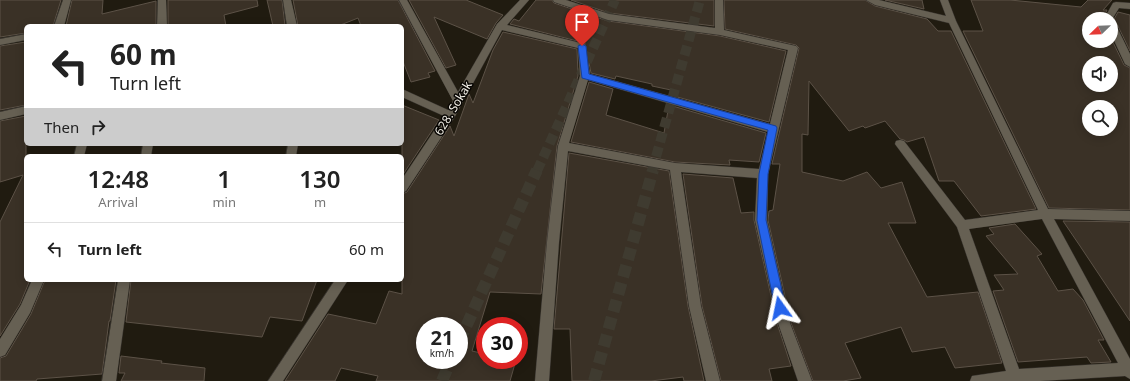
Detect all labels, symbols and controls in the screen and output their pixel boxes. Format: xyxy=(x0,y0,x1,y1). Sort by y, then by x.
pin xyxy=(565,5,599,46)
icon: arrive xyxy=(571,11,593,33)
north arrow xyxy=(1082,12,1118,48)
map controls xyxy=(1082,12,1118,136)
text: 60 m xyxy=(110,35,177,73)
icon: left xyxy=(44,40,96,92)
button: sound xyxy=(1082,56,1118,92)
text: Turn left xyxy=(110,71,181,95)
street label: 628. Sokak xyxy=(430,77,476,138)
button: search xyxy=(1082,100,1118,136)
icon: right xyxy=(87,116,109,138)
text: Then xyxy=(44,117,79,137)
text: 12:48 xyxy=(87,162,149,195)
text: 1 xyxy=(217,162,231,195)
text: 130 xyxy=(299,162,341,195)
text: Arrival xyxy=(98,193,138,211)
text: min xyxy=(212,193,236,211)
text: m xyxy=(314,193,326,211)
icon: left xyxy=(44,238,66,260)
text: Turn left xyxy=(78,239,142,259)
text: 60 m xyxy=(349,239,384,259)
position arrow xyxy=(759,287,801,329)
speed limit sign: 30 xyxy=(476,317,528,369)
text: 21 xyxy=(431,324,453,351)
text: km/h xyxy=(430,346,454,360)

